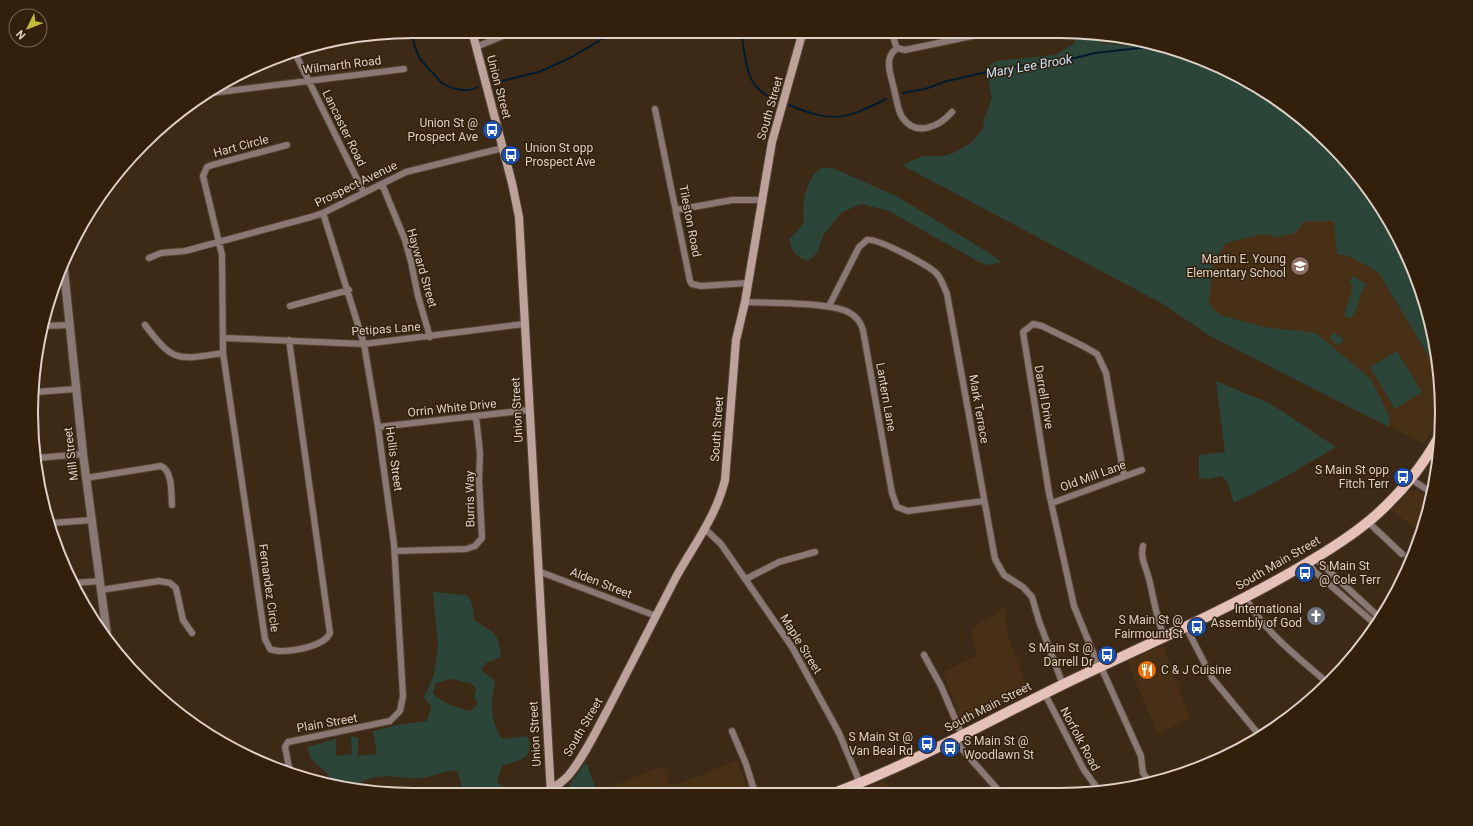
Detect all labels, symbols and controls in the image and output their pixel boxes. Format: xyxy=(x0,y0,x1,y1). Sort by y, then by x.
north arrow xyxy=(8,8,48,48)
text: N xyxy=(13,27,28,42)
water label: Mary Lee Brook xyxy=(985,51,1074,81)
street label: Wilmarth Road xyxy=(302,53,382,77)
street label: Union Street xyxy=(484,54,514,120)
street label: South Street xyxy=(754,74,786,142)
street label: Lancaster Road xyxy=(319,87,369,169)
place label: Union St @ Prospect Ave xyxy=(408,116,478,144)
bus stop icon: Union St @ Prospect Ave xyxy=(481,119,503,141)
street label: Hart Circle xyxy=(212,132,270,160)
place label: Union St opp Prospect Ave xyxy=(525,141,595,169)
bus stop icon: Union St opp Prospect Ave xyxy=(500,144,522,166)
street label: Prospect Avenue xyxy=(312,158,400,210)
street label: Tileston Road xyxy=(676,184,704,258)
street label: Hayward Street xyxy=(404,227,440,309)
place label: Martin E. Young Elementary School xyxy=(1186,252,1286,280)
school or university icon: Martin E. Young Elementary School xyxy=(1289,255,1311,277)
street label: Petipas Lane xyxy=(351,320,421,338)
street label: Lantern Lane xyxy=(873,362,899,432)
street label: Darrell Drive xyxy=(1032,364,1056,430)
street label: Mark Terrace xyxy=(966,373,992,445)
street label: Union Street xyxy=(508,377,526,443)
street label: Orrin White Drive xyxy=(407,396,497,420)
street label: South Street xyxy=(708,396,726,462)
street label: Mill Street xyxy=(61,426,81,482)
street label: Hollis Street xyxy=(383,426,405,492)
street label: Old Mill Lane xyxy=(1058,458,1128,494)
place label: S Main St opp Fitch Terr xyxy=(1315,463,1389,491)
bus stop icon: S Main St opp Fitch Terr xyxy=(1392,466,1414,488)
street label: Burris Way xyxy=(462,470,477,528)
street label: South Main Street xyxy=(1233,533,1323,593)
street label: Fernandez Circle xyxy=(256,543,282,633)
place label: S Main St @ Cole Terr xyxy=(1319,559,1381,587)
bus stop icon: S Main St @ Cole Terr xyxy=(1294,562,1316,584)
street label: Alden Street xyxy=(568,565,634,601)
place label: International Assembly of God xyxy=(1211,602,1302,630)
church icon: International Assembly of God xyxy=(1305,605,1327,627)
street label: Maple Street xyxy=(777,612,825,676)
place label: S Main St @ Fairmount St xyxy=(1114,613,1183,641)
bus stop icon: S Main St @ Fairmount St xyxy=(1186,616,1208,638)
place label: S Main St @ Darrell Dr xyxy=(1029,641,1093,669)
bus stop icon: S Main St @ Darrell Dr xyxy=(1096,644,1118,666)
restaurant icon: C & J Cuisine xyxy=(1136,659,1158,681)
place label: C & J Cuisine xyxy=(1161,663,1231,677)
street label: South Main Street xyxy=(942,679,1034,735)
street label: South Street xyxy=(560,695,606,759)
street label: Union Street xyxy=(526,701,544,767)
street label: Norfolk Road xyxy=(1057,705,1103,773)
street label: Plain Street xyxy=(296,711,358,735)
place label: S Main St @ Van Beal Rd xyxy=(849,730,913,758)
bus stop icon: S Main St @ Van Beal Rd xyxy=(916,733,938,755)
place label: S Main St @ Woodlawn St xyxy=(964,734,1034,762)
bus stop icon: S Main St @ Woodlawn St xyxy=(939,737,961,759)

